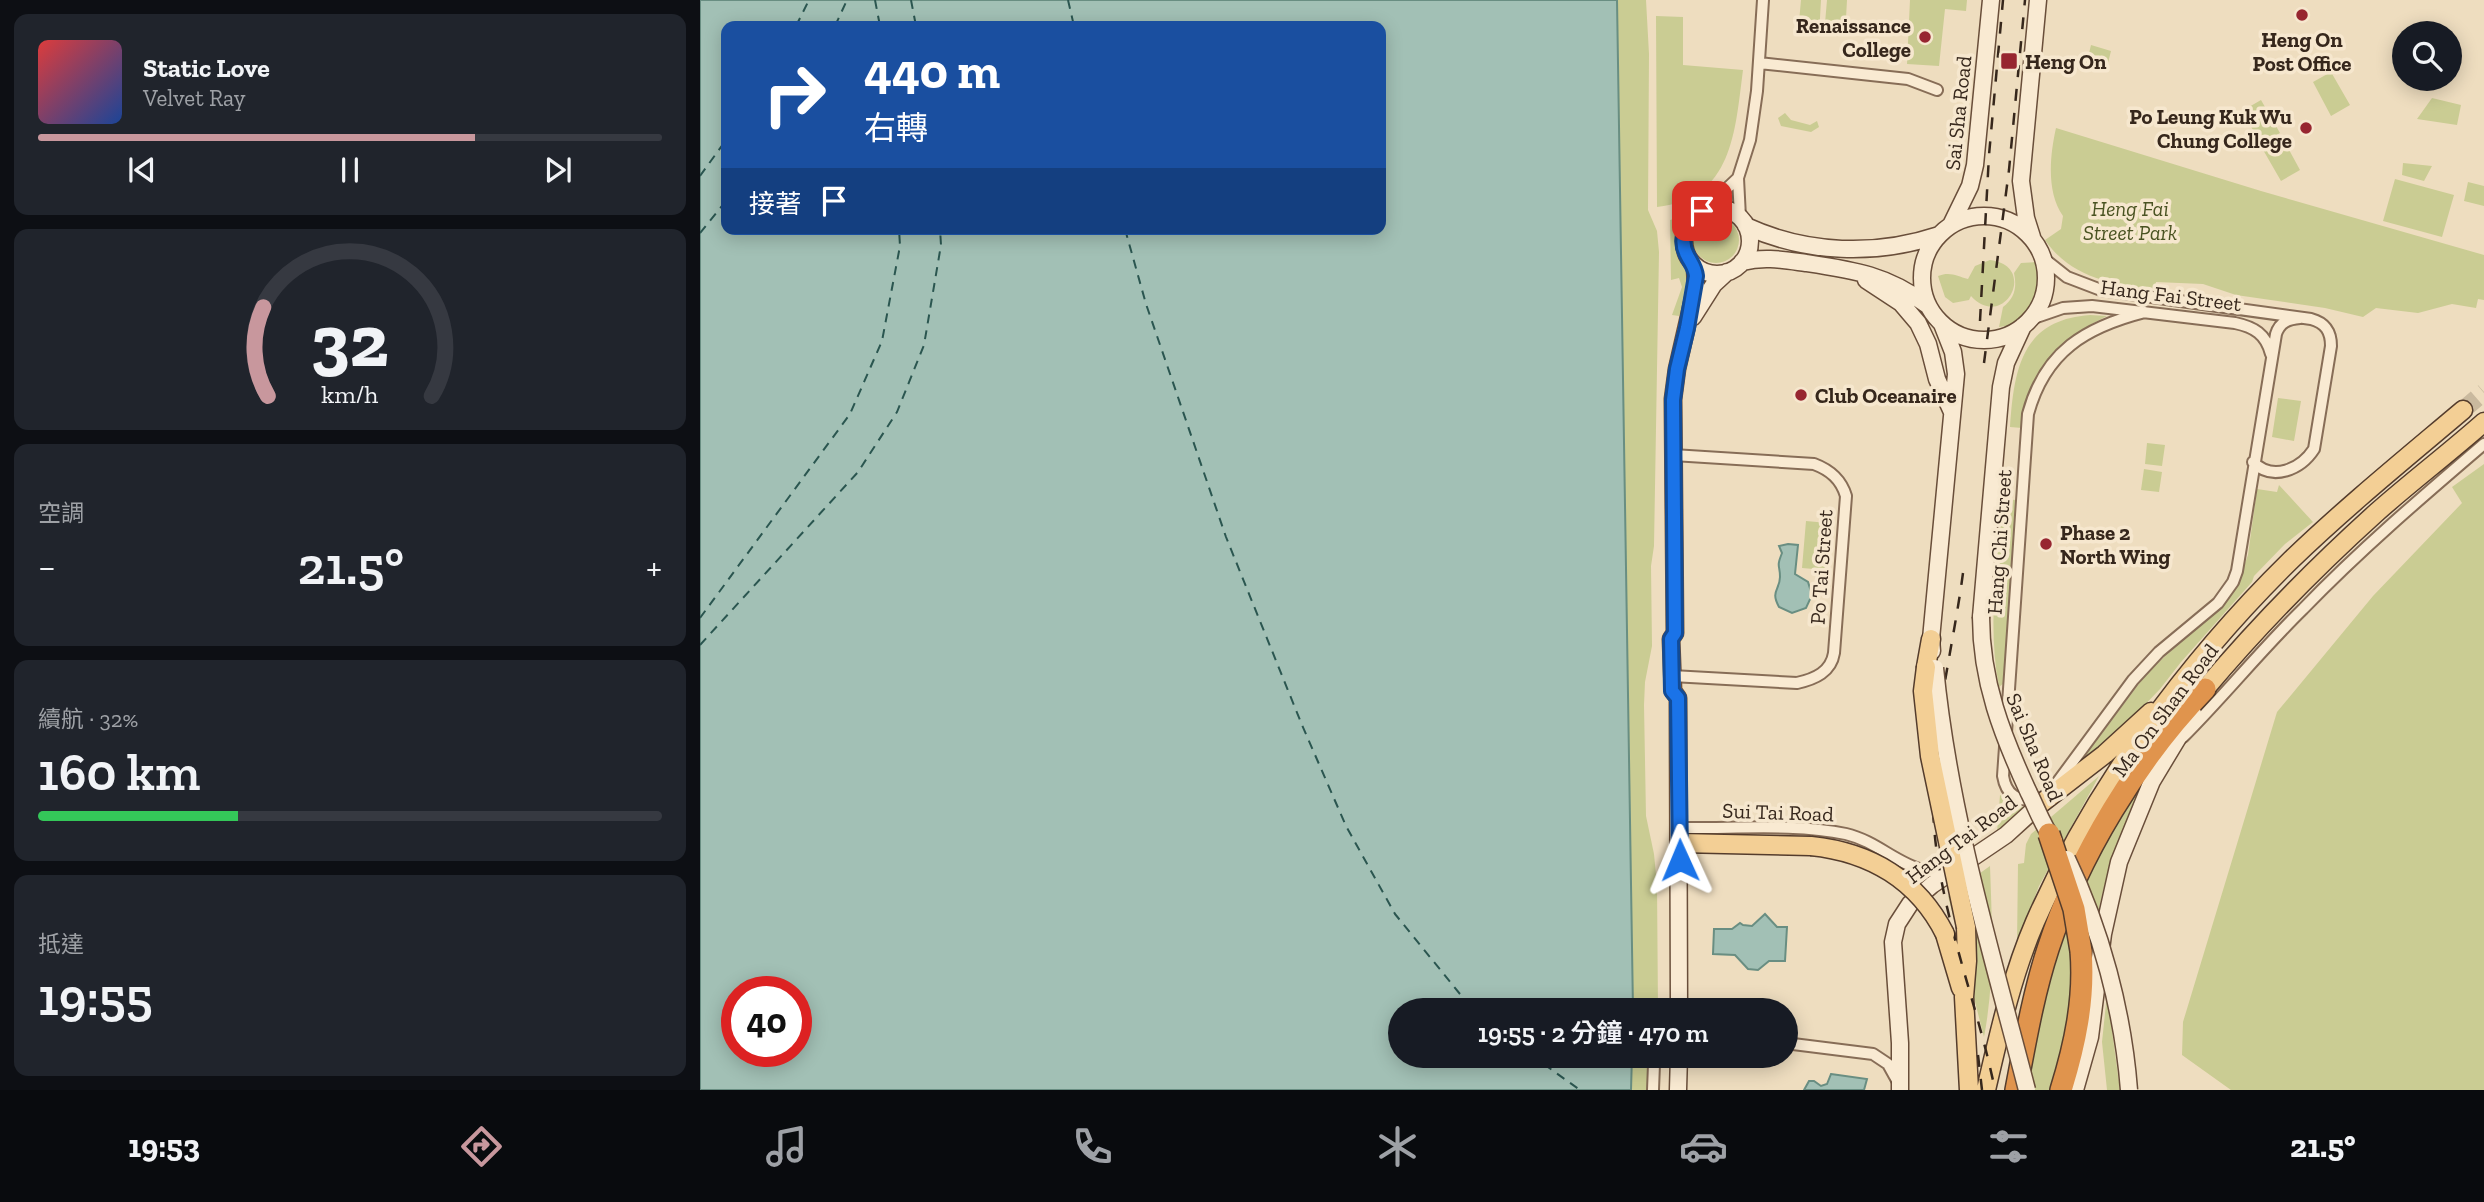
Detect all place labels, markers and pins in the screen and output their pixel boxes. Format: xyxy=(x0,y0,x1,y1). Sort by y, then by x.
marker: Heng On Post Office xyxy=(2294,7,2310,23)
place label: Renaissance College xyxy=(1796,13,1911,62)
place label: Heng On Post Office xyxy=(2253,27,2351,76)
marker: Renaissance College xyxy=(1917,29,1933,45)
place label: Heng On xyxy=(2025,49,2107,74)
marker: Heng On xyxy=(1999,51,2019,71)
place label: Po Leung Kuk Wu Chung College xyxy=(2129,104,2292,153)
marker: Po Leung Kuk Wu Chung College xyxy=(2298,120,2314,136)
pin xyxy=(1672,181,1732,241)
place label: Club Oceanaire xyxy=(1815,383,1957,408)
marker: Club Oceanaire xyxy=(1793,387,1809,403)
place label: Phase 2 North Wing xyxy=(2060,520,2170,569)
marker: Phase 2 North Wing xyxy=(2038,536,2054,552)

